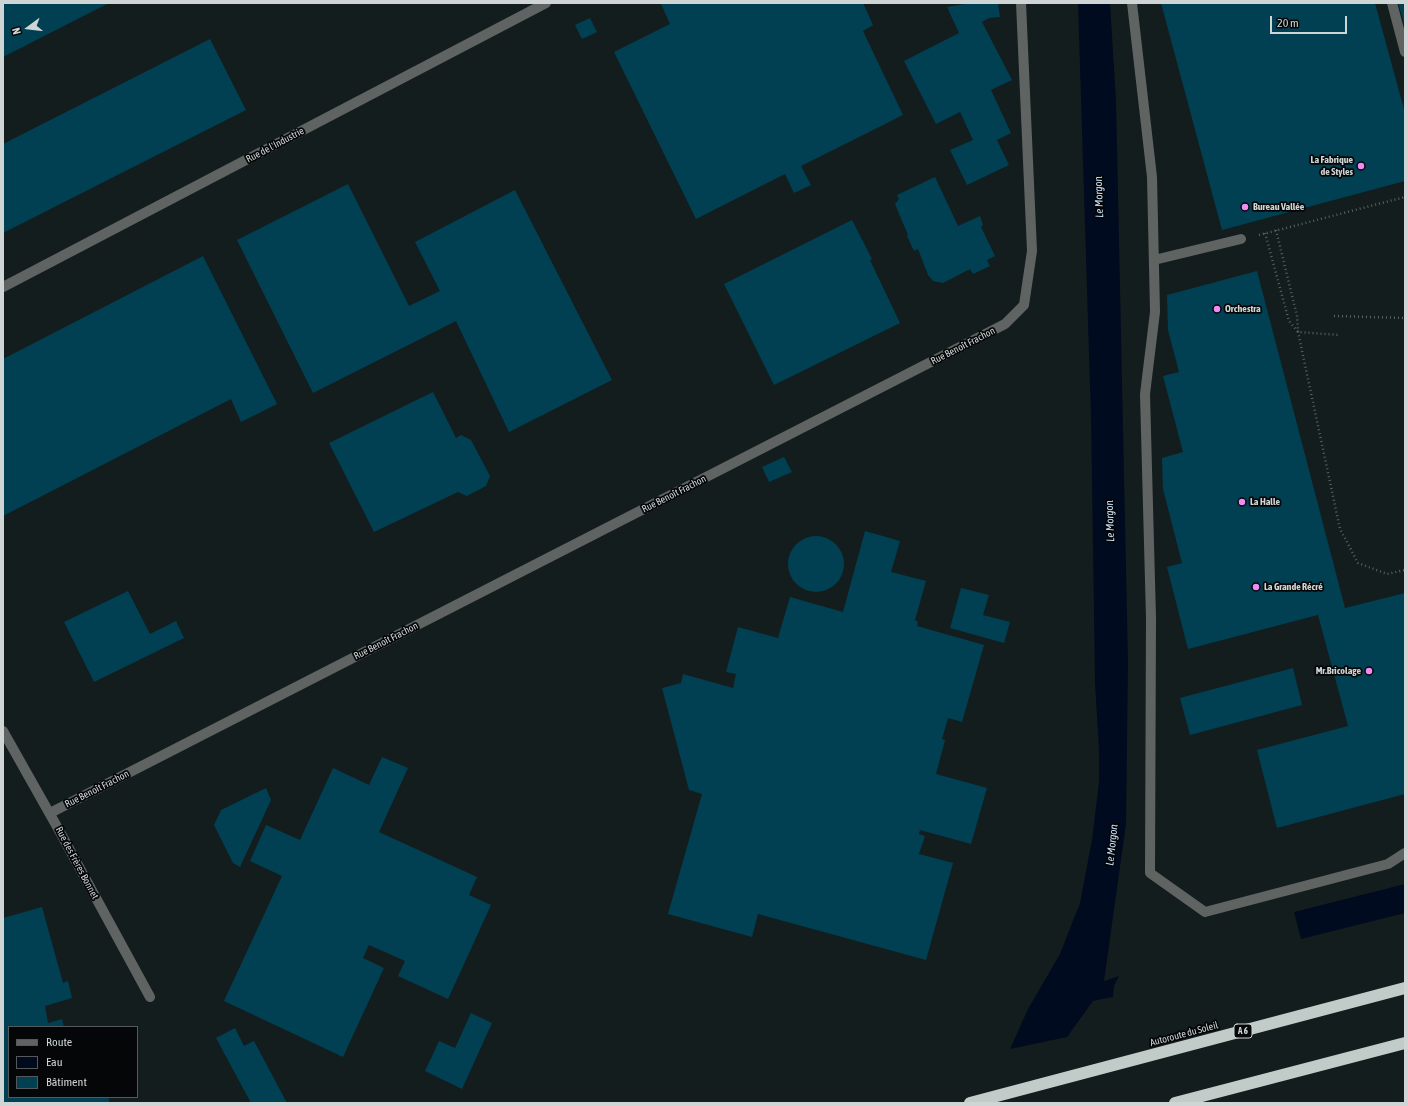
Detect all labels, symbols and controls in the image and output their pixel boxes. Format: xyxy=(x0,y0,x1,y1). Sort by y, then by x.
north arrow xyxy=(8,8,48,48)
scale bar xyxy=(1272,8,1349,34)
text: 20 m xyxy=(1277,16,1299,30)
text: N xyxy=(10,26,23,36)
street label: Rue de l'Industrie xyxy=(244,125,306,165)
place label: La Fabrique de Styles xyxy=(1311,154,1353,178)
marker: La Fabrique de Styles xyxy=(1356,161,1366,171)
water label: Le Morgon xyxy=(1092,176,1106,218)
place label: Bureau Vallée xyxy=(1253,201,1304,213)
marker: Bureau Vallée xyxy=(1240,202,1250,212)
place label: Orchestra xyxy=(1225,303,1261,315)
marker: Orchestra xyxy=(1212,304,1222,314)
street label: Rue Benoît Frachon xyxy=(929,325,997,367)
street label: Rue Benoît Frachon xyxy=(640,473,708,515)
place label: La Halle xyxy=(1250,496,1280,508)
marker: La Halle xyxy=(1237,497,1247,507)
water label: Le Morgon xyxy=(1103,500,1117,542)
place label: La Grande Récré xyxy=(1264,581,1323,593)
marker: La Grande Récré xyxy=(1251,582,1261,592)
street label: Rue Benoît Frachon xyxy=(352,620,420,662)
place label: Mr.Bricolage xyxy=(1316,665,1361,677)
marker: Mr.Bricolage xyxy=(1364,666,1374,676)
street label: Rue Benoît Frachon xyxy=(63,768,131,810)
water label: Le Morgon xyxy=(1103,824,1121,866)
street label: Rue des Frères Bonnet xyxy=(53,825,101,901)
street label: Autoroute du Soleil xyxy=(1149,1019,1219,1049)
road number: A 6 xyxy=(1234,1024,1252,1038)
legend xyxy=(8,1026,138,1098)
text: Route xyxy=(46,1035,72,1049)
text: Eau xyxy=(46,1055,63,1069)
text: Bâtiment xyxy=(46,1075,87,1089)

